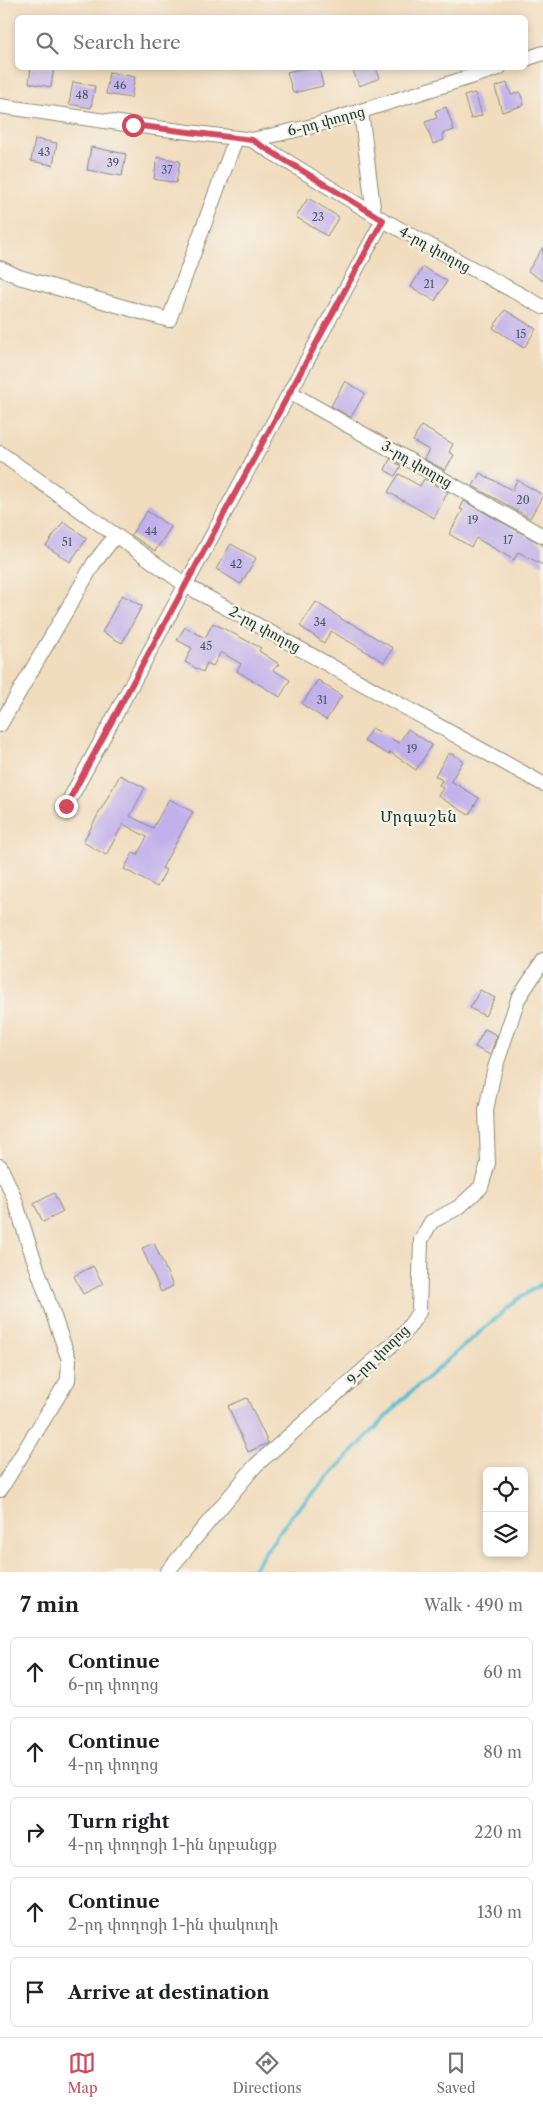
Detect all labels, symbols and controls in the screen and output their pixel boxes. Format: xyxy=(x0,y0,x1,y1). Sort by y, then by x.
search box xyxy=(15,15,528,70)
icon: search xyxy=(33,29,61,57)
text: Search here xyxy=(73,31,181,54)
house number: 46 xyxy=(114,78,127,92)
house number: 48 xyxy=(76,88,88,102)
street label: 6-րդ փողոց xyxy=(285,102,367,140)
route start xyxy=(122,114,145,137)
house number: 43 xyxy=(38,145,50,159)
house number: 39 xyxy=(107,156,119,170)
house number: 37 xyxy=(161,163,173,177)
house number: 23 xyxy=(312,210,324,224)
street label: 4-րդ փողոց xyxy=(396,222,474,276)
house number: 21 xyxy=(424,277,435,291)
house number: 15 xyxy=(516,327,526,341)
street label: 3-րդ փողոց xyxy=(378,437,456,491)
house number: 20 xyxy=(516,493,530,507)
house number: 19 xyxy=(467,513,479,527)
house number: 44 xyxy=(145,524,157,538)
house number: 17 xyxy=(503,533,514,547)
house number: 51 xyxy=(62,535,73,549)
house number: 42 xyxy=(230,557,242,571)
street label: 2-րդ փողոց xyxy=(226,602,304,656)
house number: 34 xyxy=(314,615,326,629)
house number: 45 xyxy=(200,639,212,653)
house number: 31 xyxy=(317,693,328,707)
house number: 19 xyxy=(406,742,418,756)
route end xyxy=(55,795,78,818)
district label: Մրգաշեն xyxy=(380,806,458,826)
street label: 9-րդ փողոց xyxy=(343,1321,413,1389)
map controls xyxy=(483,1467,528,1557)
button: locate xyxy=(483,1467,528,1512)
button: layers xyxy=(483,1512,528,1557)
text: 7 min xyxy=(20,1592,79,1617)
text: Walk · 490 m xyxy=(424,1595,523,1615)
text: Continue xyxy=(68,1650,160,1673)
icon: ahead xyxy=(21,1658,49,1686)
text: 60 m xyxy=(483,1662,522,1682)
text: 6-րդ փողոց xyxy=(68,1674,158,1694)
text: Continue xyxy=(68,1730,160,1753)
icon: ahead xyxy=(21,1738,49,1766)
text: 80 m xyxy=(483,1742,522,1762)
text: 4-րդ փողոց xyxy=(68,1754,158,1774)
text: Turn right xyxy=(68,1810,169,1833)
icon: right xyxy=(21,1818,49,1846)
text: 220 m xyxy=(474,1822,522,1842)
text: 4-րդ փողոցի 1-ին նրբանցք xyxy=(68,1834,277,1854)
text: Continue xyxy=(68,1890,160,1913)
icon: ahead xyxy=(21,1898,49,1926)
text: 130 m xyxy=(477,1902,522,1922)
text: 2-րդ փողոցի 1-ին փակուղի xyxy=(68,1914,278,1934)
icon: arrive xyxy=(21,1978,49,2006)
text: Arrive at destination xyxy=(68,1981,269,2004)
tab: Map xyxy=(67,2049,98,2097)
tab: Directions xyxy=(232,2049,302,2097)
tab: Saved xyxy=(437,2049,475,2097)

